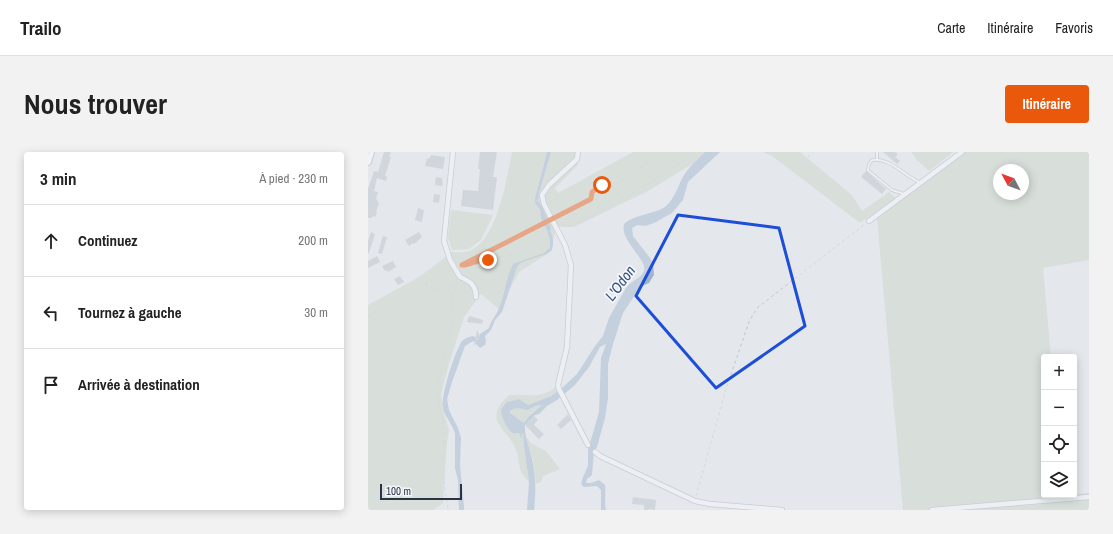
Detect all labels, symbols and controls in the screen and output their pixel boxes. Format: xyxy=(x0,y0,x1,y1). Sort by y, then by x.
text: Trailo xyxy=(20,15,62,41)
text: Carte xyxy=(937,19,965,37)
text: Itinéraire xyxy=(987,19,1033,37)
text: Favoris xyxy=(1055,19,1093,37)
text: Nous trouver xyxy=(24,85,167,123)
button: Itinéraire xyxy=(1005,85,1089,123)
north arrow xyxy=(993,164,1029,200)
text: 3 min xyxy=(40,167,76,190)
text: À pied · 230 m xyxy=(259,170,328,187)
route start xyxy=(593,176,611,194)
icon: ahead xyxy=(40,230,62,252)
text: Continuez xyxy=(78,230,137,251)
text: 200 m xyxy=(298,232,328,249)
route end xyxy=(479,251,497,269)
water label: L'Odon xyxy=(600,261,640,305)
icon: left xyxy=(40,302,62,324)
text: Tournez à gauche xyxy=(78,302,182,323)
text: 30 m xyxy=(304,304,328,321)
map controls xyxy=(1041,354,1077,498)
button: + xyxy=(1041,354,1077,390)
icon: arrive xyxy=(40,374,62,396)
text: Arrivée à destination xyxy=(78,374,200,395)
button: − xyxy=(1041,390,1077,426)
button: locate xyxy=(1041,426,1077,462)
button: layers xyxy=(1041,462,1077,498)
scale bar xyxy=(380,482,462,501)
text: 100 m xyxy=(386,484,411,498)

